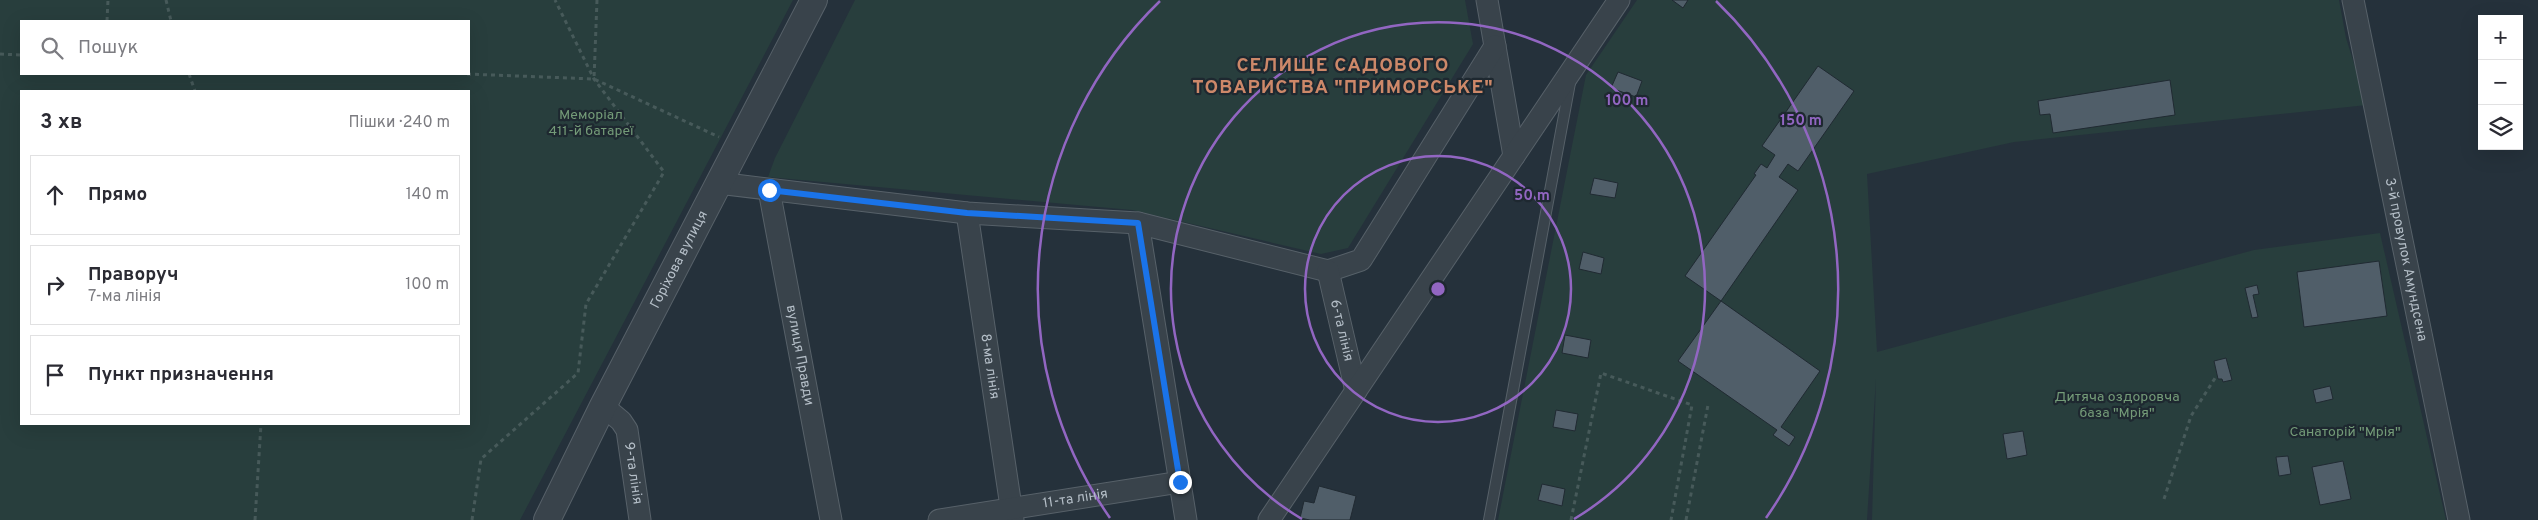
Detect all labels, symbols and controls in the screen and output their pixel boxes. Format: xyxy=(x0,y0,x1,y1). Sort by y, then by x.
map controls xyxy=(2478,15,2523,150)
button: + xyxy=(2478,15,2523,60)
search box xyxy=(20,20,470,75)
icon: search xyxy=(38,34,66,62)
text: Пошук xyxy=(78,36,138,60)
district label: СЕЛИЩЕ САДОВОГО ТОВАРИСТВА "ПРИМОРСЬКЕ" xyxy=(1192,54,1494,100)
button: − xyxy=(2478,60,2523,105)
text: 100 m xyxy=(1606,92,1648,111)
button: layers xyxy=(2478,105,2523,150)
park label: Меморіал 411-й батареї xyxy=(548,107,634,140)
text: 3 хв xyxy=(40,109,82,136)
text: 150 m xyxy=(1780,112,1822,131)
text: Пішки · 240 m xyxy=(349,113,450,133)
street label: 3-й провулок Амундсена xyxy=(2381,176,2431,343)
route start xyxy=(758,179,781,202)
icon: ahead xyxy=(41,181,69,209)
text: Прямо xyxy=(88,183,147,207)
text: 140 m xyxy=(406,185,449,205)
text: 50 m xyxy=(1514,187,1550,206)
street label: Горіхова вулиця xyxy=(647,208,711,311)
text: Праворуч xyxy=(88,263,179,287)
icon: right xyxy=(41,271,69,299)
text: 100 m xyxy=(405,275,449,295)
centre of rings xyxy=(1429,280,1447,298)
text: 7-ма лінія xyxy=(88,287,161,307)
street label: 6-та лінія xyxy=(1326,298,1357,363)
street label: вулиця Правди xyxy=(782,303,818,407)
street label: 8-ма лінія xyxy=(977,332,1003,400)
icon: arrive xyxy=(41,361,69,389)
text: Пункт призначення xyxy=(88,363,274,387)
park label: Дитяча оздоровча база "Мрія" xyxy=(2054,389,2180,422)
park label: Санаторій "Мрія" xyxy=(2289,424,2401,441)
street label: 9-та лінія xyxy=(620,441,646,506)
route end xyxy=(1169,471,1192,494)
street label: 11-та лінія xyxy=(1042,485,1109,512)

